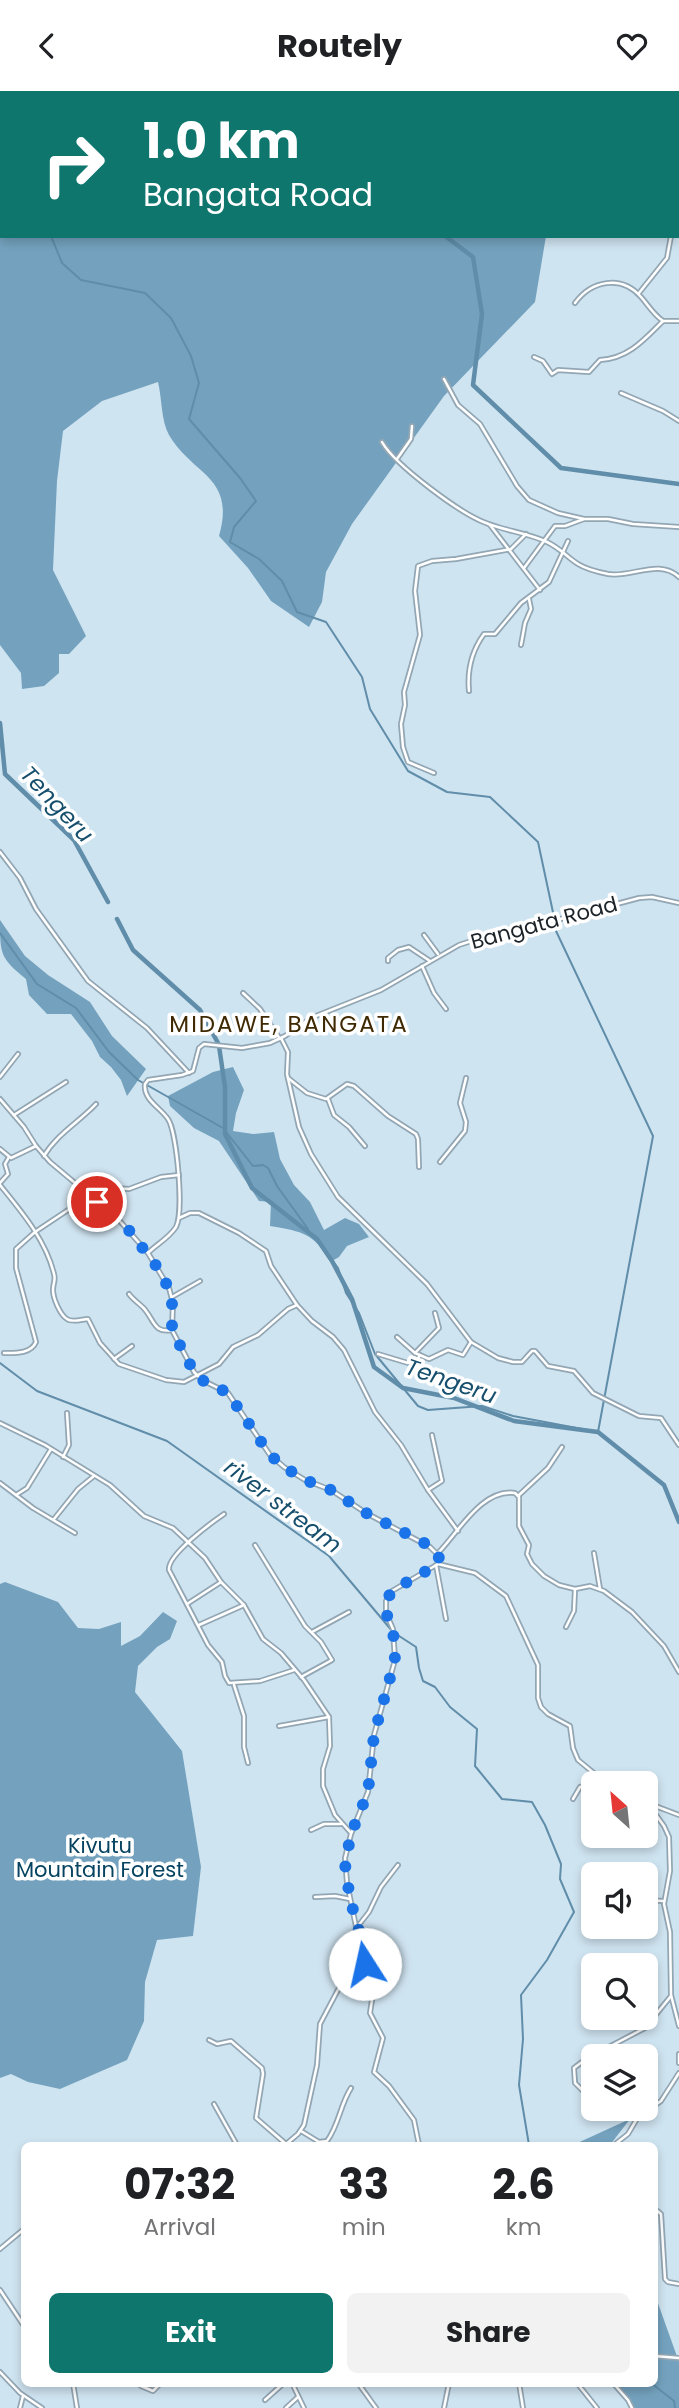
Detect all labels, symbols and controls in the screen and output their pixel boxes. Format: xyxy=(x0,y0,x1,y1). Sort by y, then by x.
text: Routely xyxy=(277,23,402,68)
icon: back xyxy=(28,27,66,65)
icon: heart xyxy=(613,27,651,65)
text: 1.0 km xyxy=(143,107,300,175)
icon: right xyxy=(28,119,119,210)
text: Bangata Road xyxy=(143,172,373,217)
water label: Tengeru xyxy=(13,759,101,849)
street label: Bangata Road xyxy=(467,889,621,956)
district label: MIDAWE, BANGATA xyxy=(169,1008,409,1040)
pin xyxy=(67,1172,127,1232)
icon: arrive xyxy=(78,1183,116,1221)
water label: Tengeru xyxy=(401,1350,501,1412)
water label: river stream xyxy=(218,1451,348,1561)
north arrow xyxy=(581,1771,658,1848)
map controls xyxy=(581,1771,658,2121)
park label: Kivutu Mountain Forest xyxy=(16,1831,184,1884)
button: sound xyxy=(581,1862,658,1939)
position arrow xyxy=(328,1927,402,2001)
button: search xyxy=(581,1953,658,2030)
button: layers xyxy=(581,2044,658,2121)
text: 07:32 xyxy=(124,2155,235,2214)
text: 33 xyxy=(338,2155,389,2214)
text: 2.6 xyxy=(492,2155,555,2214)
text: Arrival xyxy=(143,2211,216,2243)
text: min xyxy=(342,2211,386,2243)
text: km xyxy=(506,2211,541,2243)
button: Exit xyxy=(49,2293,333,2373)
button: Share xyxy=(347,2293,630,2373)

